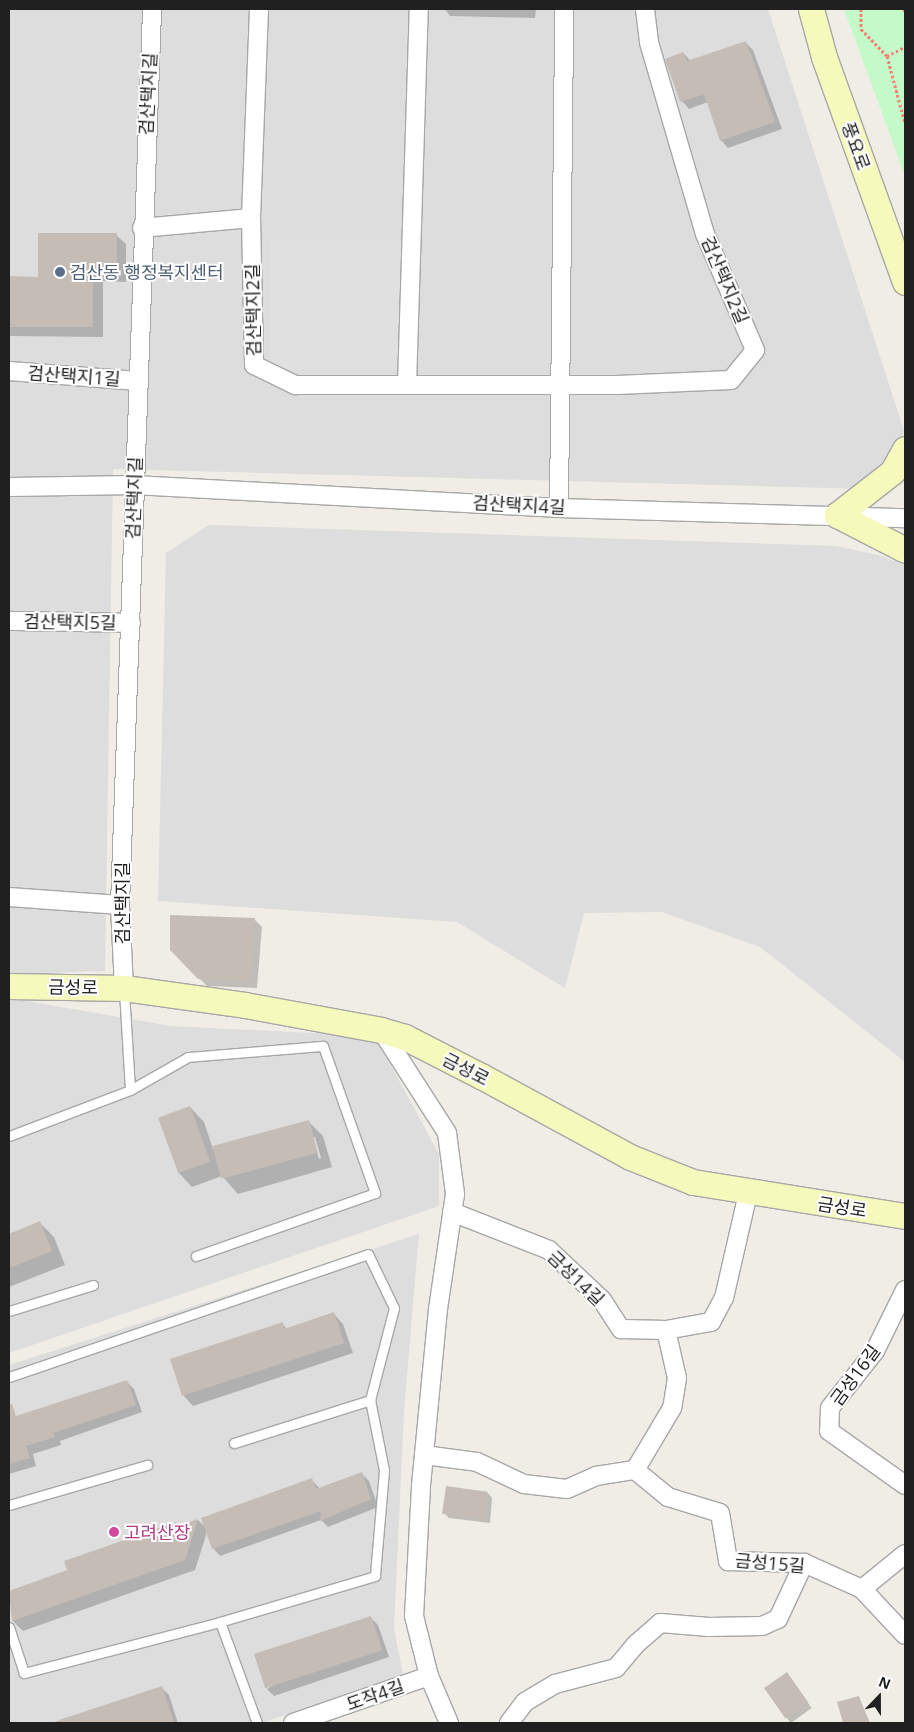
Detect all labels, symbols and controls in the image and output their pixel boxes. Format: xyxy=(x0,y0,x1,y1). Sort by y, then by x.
street label: 검산택지길 xyxy=(135,52,161,136)
street label: 풍요로 xyxy=(837,119,875,173)
street label: 검산택지2길 xyxy=(697,233,753,327)
place label: 검산동 행정복지센터 xyxy=(70,261,224,283)
street label: 검산택지2길 xyxy=(241,263,265,357)
marker: 검산동 행정복지센터 xyxy=(54,266,66,278)
street label: 검산택지1길 xyxy=(27,362,121,390)
street label: 검산택지길 xyxy=(122,456,146,540)
street label: 검산택지4길 xyxy=(472,492,566,518)
street label: 검산택지5길 xyxy=(23,610,117,634)
street label: 검산택지길 xyxy=(111,862,133,944)
street label: 금성로 xyxy=(48,976,98,998)
street label: 금성로 xyxy=(439,1048,493,1090)
street label: 금성로 xyxy=(816,1192,868,1222)
street label: 금성14길 xyxy=(543,1246,609,1310)
street label: 금성16길 xyxy=(826,1340,884,1410)
place label: 고려산장 xyxy=(124,1521,190,1543)
marker: 고려산장 xyxy=(108,1526,120,1538)
street label: 금성15길 xyxy=(734,1549,806,1577)
north arrow xyxy=(854,1672,904,1722)
text: N xyxy=(876,1672,894,1694)
street label: 도작4길 xyxy=(343,1675,407,1715)

